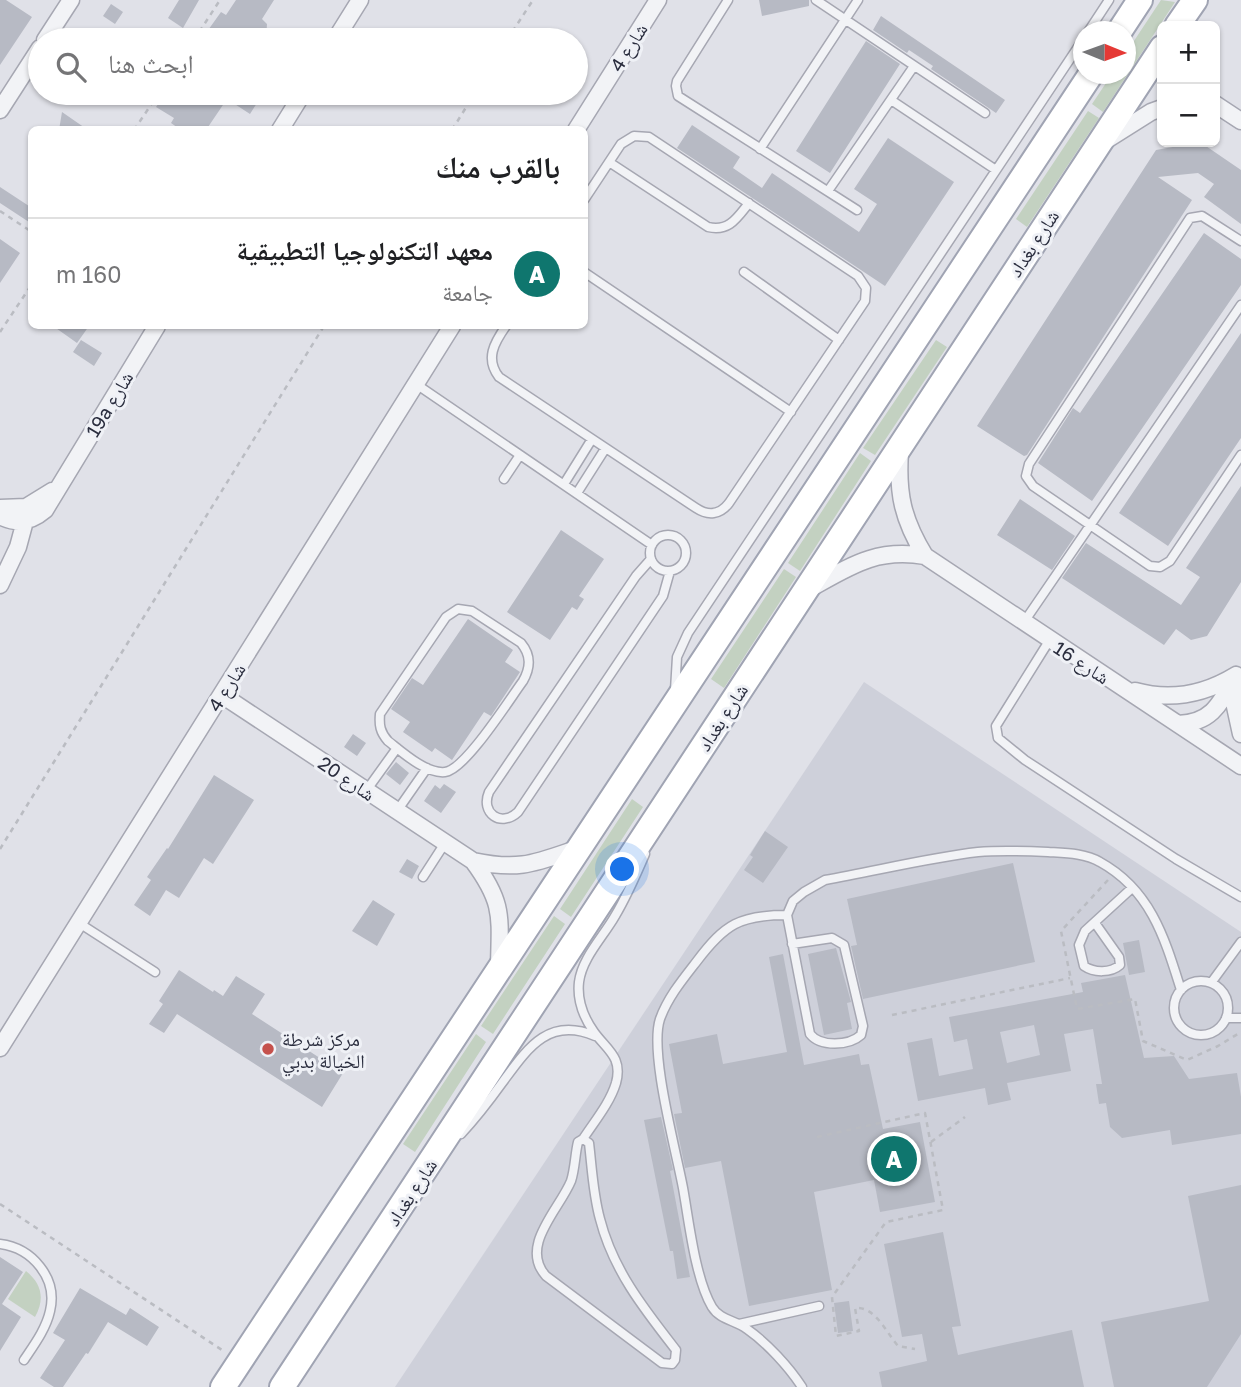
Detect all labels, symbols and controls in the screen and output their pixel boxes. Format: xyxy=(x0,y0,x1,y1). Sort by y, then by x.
street label: شارع 4 xyxy=(604,19,653,76)
north arrow xyxy=(1073,21,1136,84)
map controls xyxy=(1157,21,1220,147)
button: + xyxy=(1157,21,1220,84)
search box xyxy=(28,28,588,105)
icon: search xyxy=(52,48,90,86)
text: ابحث هنا xyxy=(108,48,194,79)
button: − xyxy=(1157,84,1220,147)
text: بالقرب منك xyxy=(435,149,560,185)
street label: شارع بغداد xyxy=(1003,205,1064,281)
text: معهد التكنولوجيا التطبيقية xyxy=(236,235,493,266)
text: 160 m xyxy=(56,260,121,288)
text: A xyxy=(529,260,545,288)
text: جامعة xyxy=(442,278,493,306)
street label: 19a شارع xyxy=(81,367,138,441)
street label: شارع 16 xyxy=(1049,636,1114,689)
street label: شارع 4 xyxy=(202,659,251,716)
street label: شارع بغداد xyxy=(692,679,753,755)
street label: شارع 20 xyxy=(314,751,380,806)
your location xyxy=(605,852,639,886)
place label: مركز شرطة الخيالة بدبي xyxy=(282,1027,365,1076)
marker: مركز شرطة الخيالة بدبي xyxy=(260,1041,276,1057)
pin: A xyxy=(871,1133,917,1185)
street label: شارع بغداد xyxy=(381,1154,442,1230)

